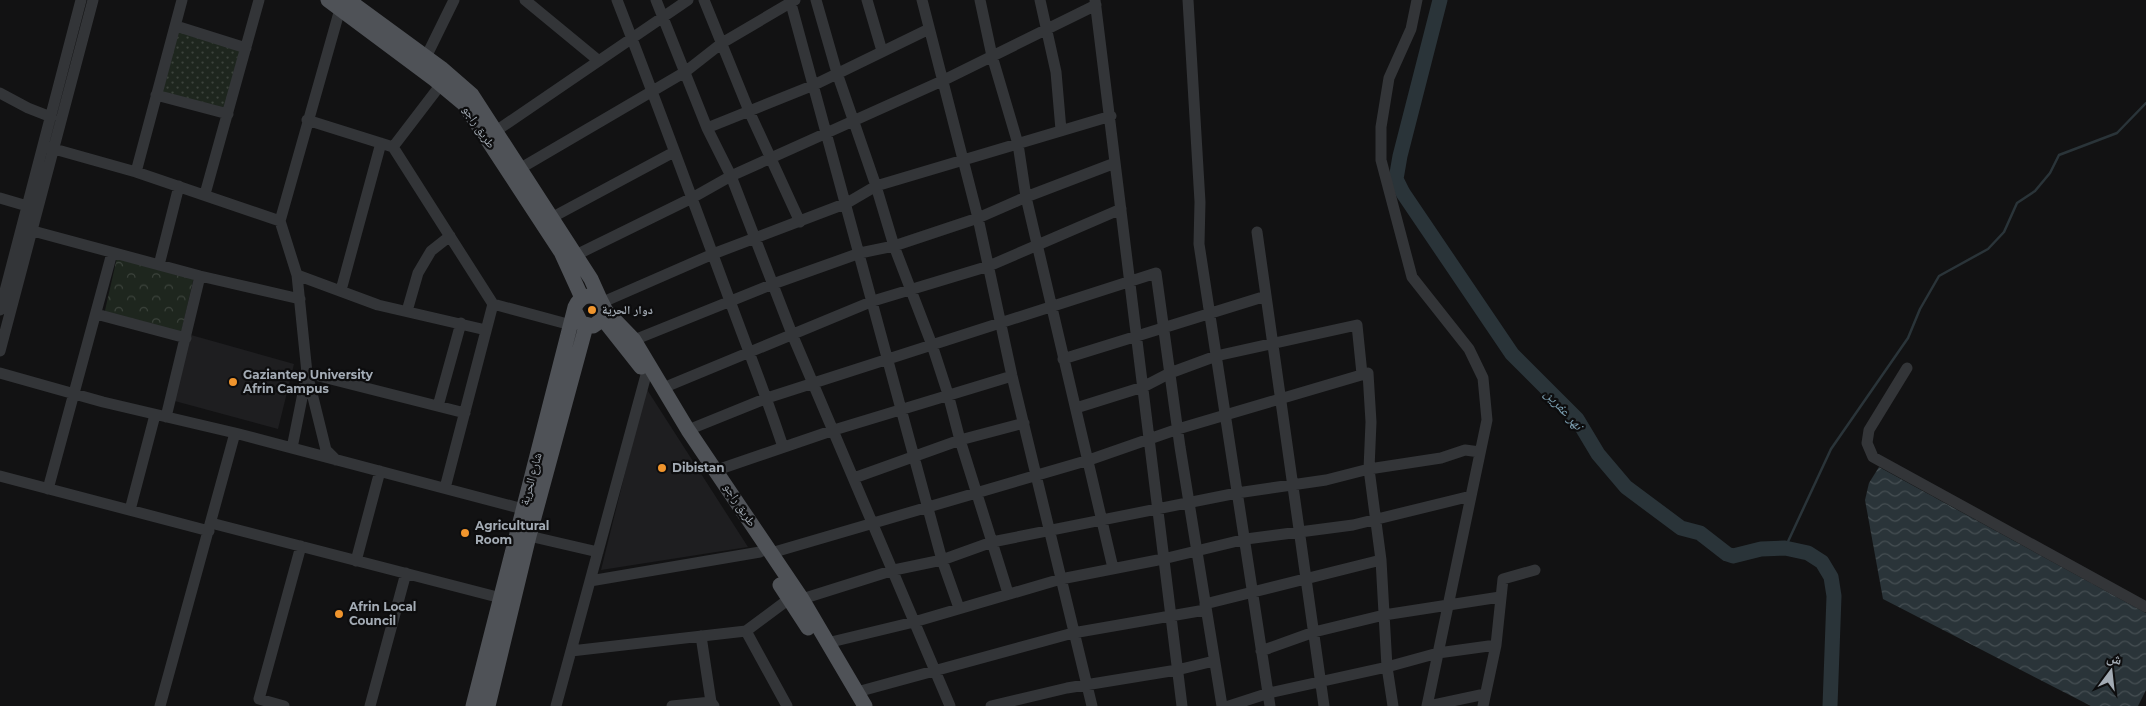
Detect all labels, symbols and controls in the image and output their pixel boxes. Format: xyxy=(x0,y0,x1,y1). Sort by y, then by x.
street label: طريق راجو xyxy=(459,102,499,151)
place label: دوار الحرية xyxy=(602,302,653,317)
marker: دوار الحرية xyxy=(586,304,598,316)
place label: Gaziantep University Afrin Campus xyxy=(242,367,374,396)
marker: Gaziantep University Afrin Campus xyxy=(227,376,239,388)
water label: نهر عفرين xyxy=(1541,385,1589,435)
street label: شارع الحرية xyxy=(516,451,546,507)
place label: Dibistan xyxy=(672,460,725,475)
marker: Dibistan xyxy=(656,462,668,474)
street label: طريق راجو xyxy=(721,480,760,529)
place label: Agricultural Room xyxy=(474,518,549,547)
marker: Agricultural Room xyxy=(459,527,471,539)
place label: Afrin Local Council xyxy=(348,599,416,628)
marker: Afrin Local Council xyxy=(333,608,345,620)
north arrow xyxy=(2086,646,2136,696)
text: ش xyxy=(2105,648,2124,669)

